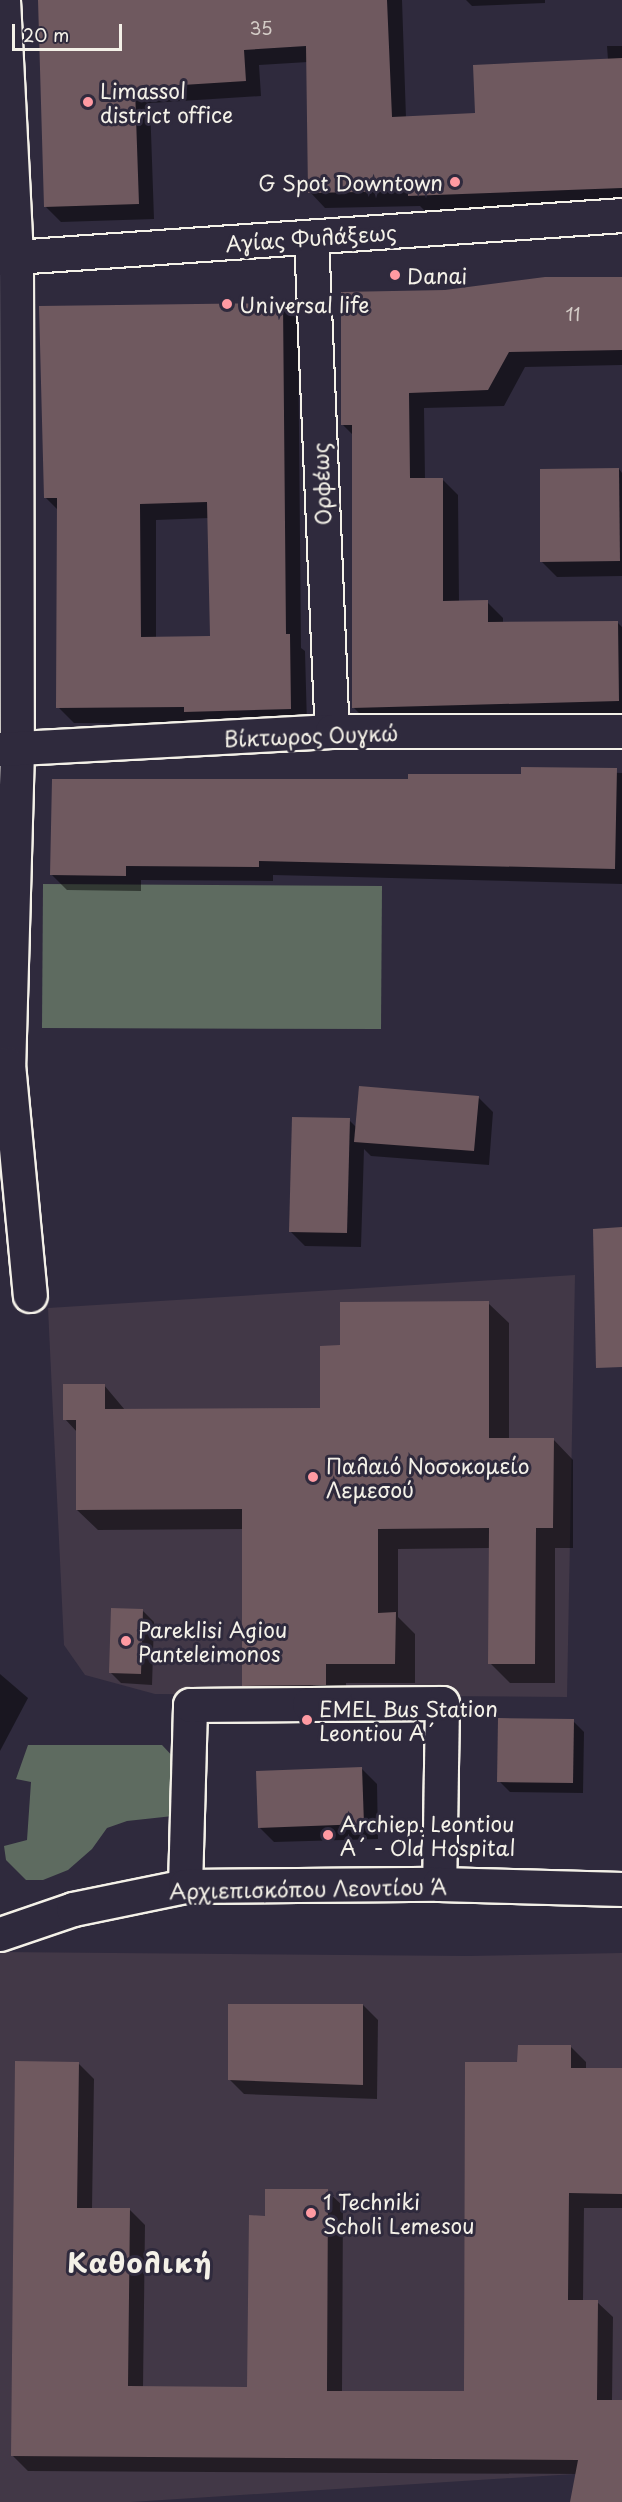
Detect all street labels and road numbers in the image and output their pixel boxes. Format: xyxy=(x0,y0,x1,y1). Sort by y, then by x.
street label: Αγίας Φυλάξεως xyxy=(224,218,398,256)
street label: Ορφέως xyxy=(307,442,335,526)
street label: Βίκτωρος Ουγκώ xyxy=(223,719,399,751)
street label: Αρχιεπισκόπου Λεοντίου Α΄ xyxy=(169,1873,447,1903)

